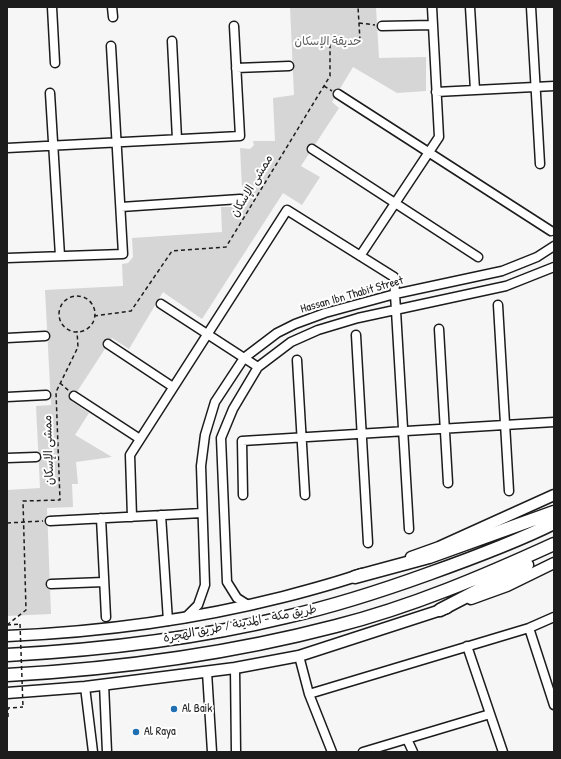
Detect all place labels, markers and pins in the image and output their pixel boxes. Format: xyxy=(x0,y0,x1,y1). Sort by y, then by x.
place label: Al Baik xyxy=(182,702,212,716)
marker: Al Baik xyxy=(169,704,179,714)
place label: Al Raya xyxy=(144,725,176,739)
marker: Al Raya xyxy=(131,727,141,737)

